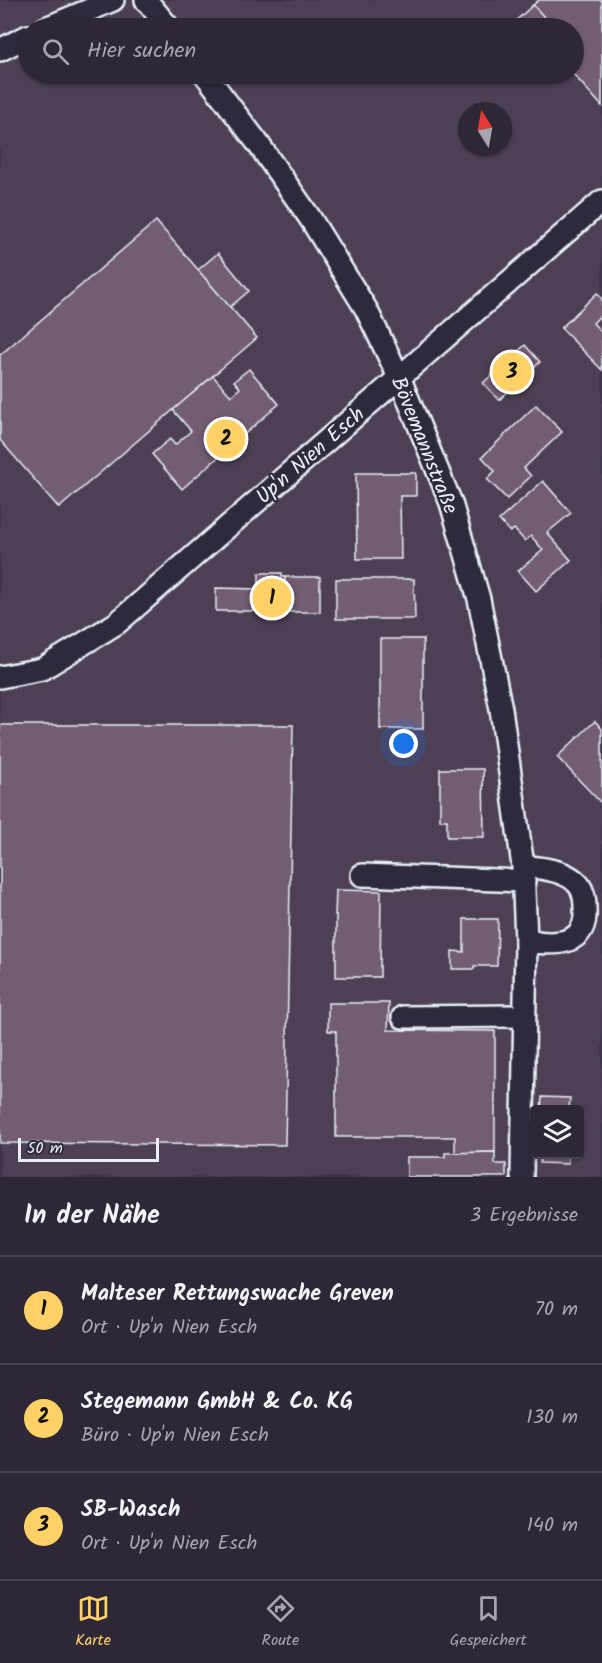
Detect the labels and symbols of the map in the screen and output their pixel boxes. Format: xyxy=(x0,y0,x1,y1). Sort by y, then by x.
north arrow xyxy=(458,102,512,156)
pin: 3 xyxy=(492,350,532,394)
street label: Bövemannstraße xyxy=(381,372,466,520)
street label: Up'n Nien Esch xyxy=(249,399,373,513)
pin: 2 xyxy=(206,416,246,462)
pin: 1 xyxy=(252,576,292,620)
your location xyxy=(389,729,418,758)
scale bar xyxy=(18,1135,159,1162)

